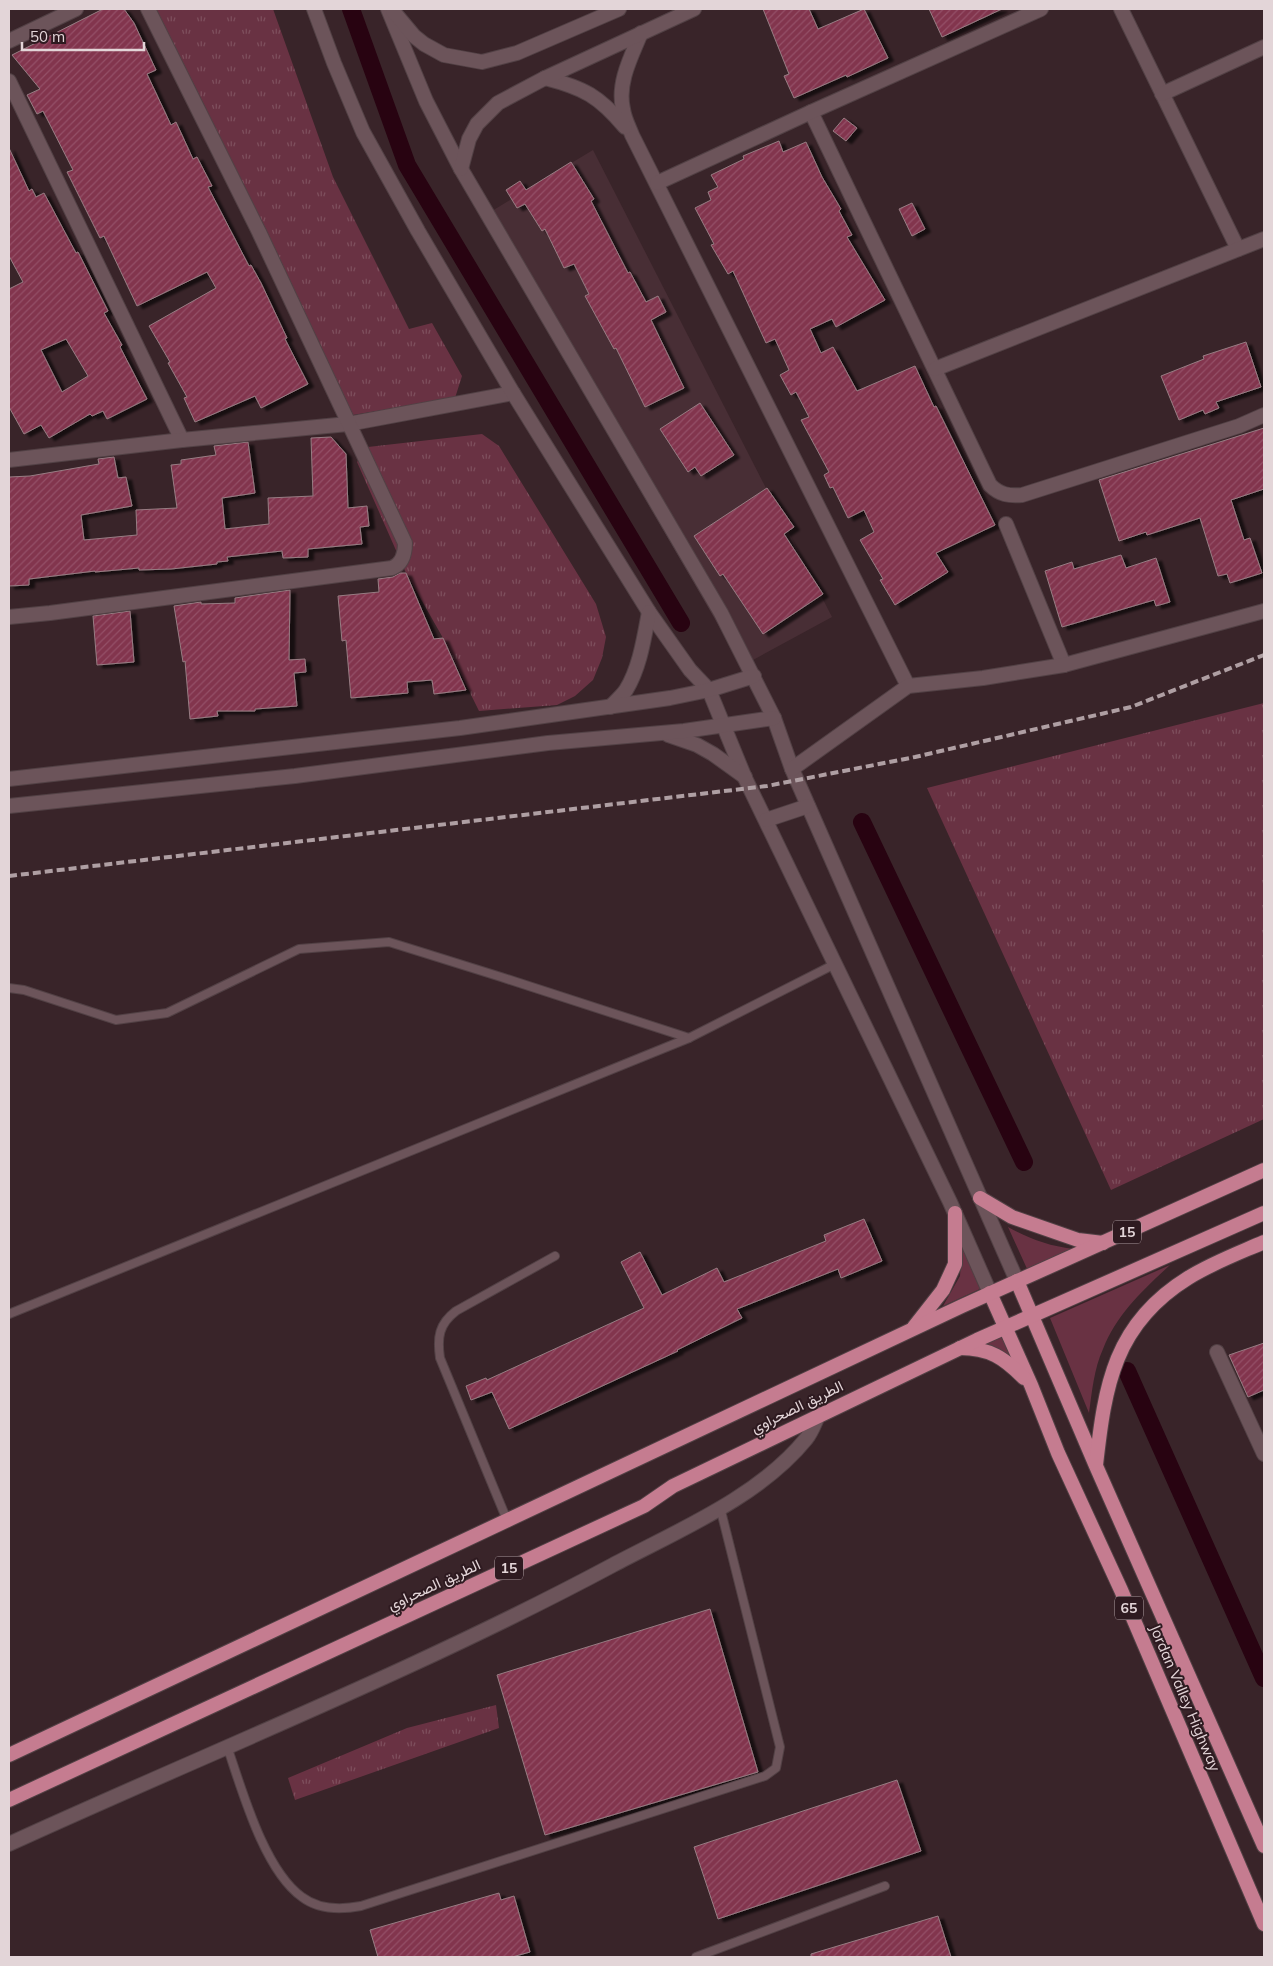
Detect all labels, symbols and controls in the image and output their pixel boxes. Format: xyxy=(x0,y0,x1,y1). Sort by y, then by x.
scale bar xyxy=(22,20,145,52)
text: 50 m xyxy=(30,27,65,46)
road number: 15 xyxy=(1113,1220,1141,1244)
street label: الطريق الصحراوي xyxy=(748,1376,848,1441)
street label: الطريق الصحراوي xyxy=(384,1555,485,1618)
road number: 15 xyxy=(495,1556,523,1580)
road number: 65 xyxy=(1115,1596,1143,1620)
street label: Jordan Valley Highway xyxy=(1146,1621,1225,1774)

